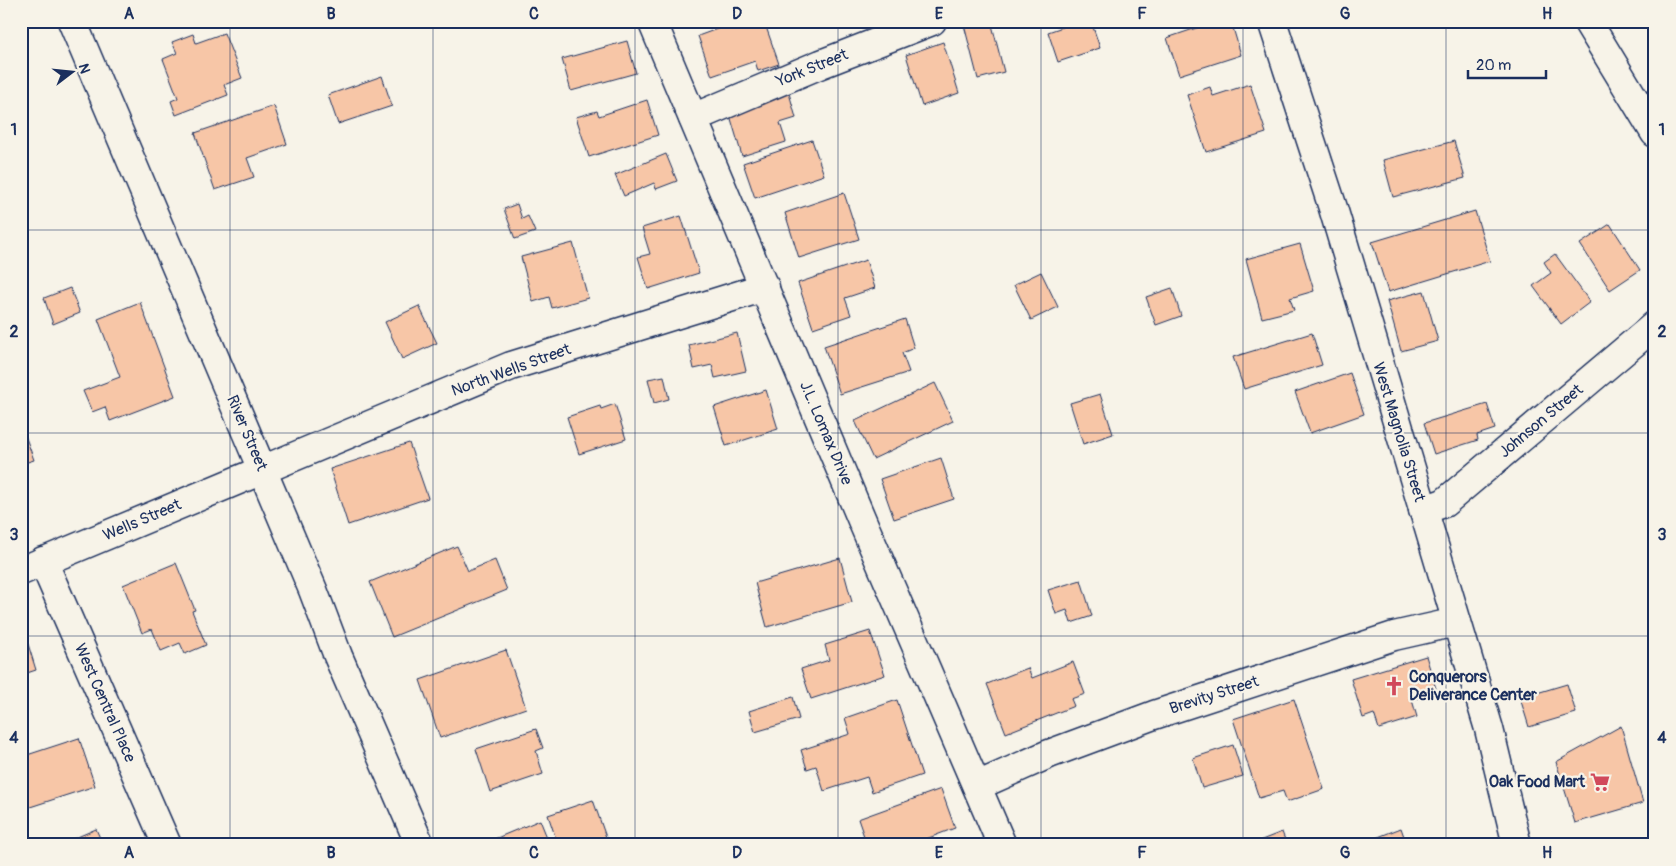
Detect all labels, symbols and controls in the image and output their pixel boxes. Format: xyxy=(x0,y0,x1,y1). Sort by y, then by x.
text: A xyxy=(124,4,135,24)
text: B xyxy=(326,4,336,24)
text: C xyxy=(529,4,539,24)
text: D xyxy=(732,4,742,24)
text: E xyxy=(935,4,944,24)
text: F xyxy=(1137,4,1147,24)
text: G xyxy=(1340,4,1351,24)
text: H xyxy=(1542,4,1552,24)
street label: York Street xyxy=(772,44,851,92)
north arrow xyxy=(48,48,98,98)
scale bar xyxy=(1468,48,1546,80)
text: 20 m xyxy=(1476,56,1511,75)
text: N xyxy=(75,62,93,75)
text: 1 xyxy=(11,120,17,140)
text: 1 xyxy=(1659,120,1665,140)
text: 2 xyxy=(10,322,19,342)
text: 2 xyxy=(1658,322,1667,342)
street label: North Wells Street xyxy=(449,339,574,401)
street label: West Magnolia Street xyxy=(1368,360,1430,505)
street label: J.L. Lomax Drive xyxy=(795,378,857,488)
street label: Johnson Street xyxy=(1495,380,1588,462)
street label: River Street xyxy=(222,392,272,474)
street label: Wells Street xyxy=(100,494,185,545)
text: 3 xyxy=(10,525,19,545)
text: 3 xyxy=(1658,525,1667,545)
street label: West Central Place xyxy=(70,640,140,766)
place label: Conquerors Deliverance Center xyxy=(1409,667,1537,705)
street label: Brevity Street xyxy=(1167,671,1262,719)
church icon: Conquerors Deliverance Center xyxy=(1383,675,1405,697)
text: 4 xyxy=(9,728,19,748)
text: 4 xyxy=(1657,728,1667,748)
supermarket icon: Oak Food Mart xyxy=(1589,771,1611,793)
place label: Oak Food Mart xyxy=(1489,772,1586,792)
text: A xyxy=(124,843,135,863)
text: B xyxy=(326,843,336,863)
text: C xyxy=(529,843,539,863)
text: D xyxy=(732,843,742,863)
text: E xyxy=(935,843,944,863)
text: F xyxy=(1137,843,1147,863)
text: G xyxy=(1340,843,1351,863)
text: H xyxy=(1542,843,1552,863)

